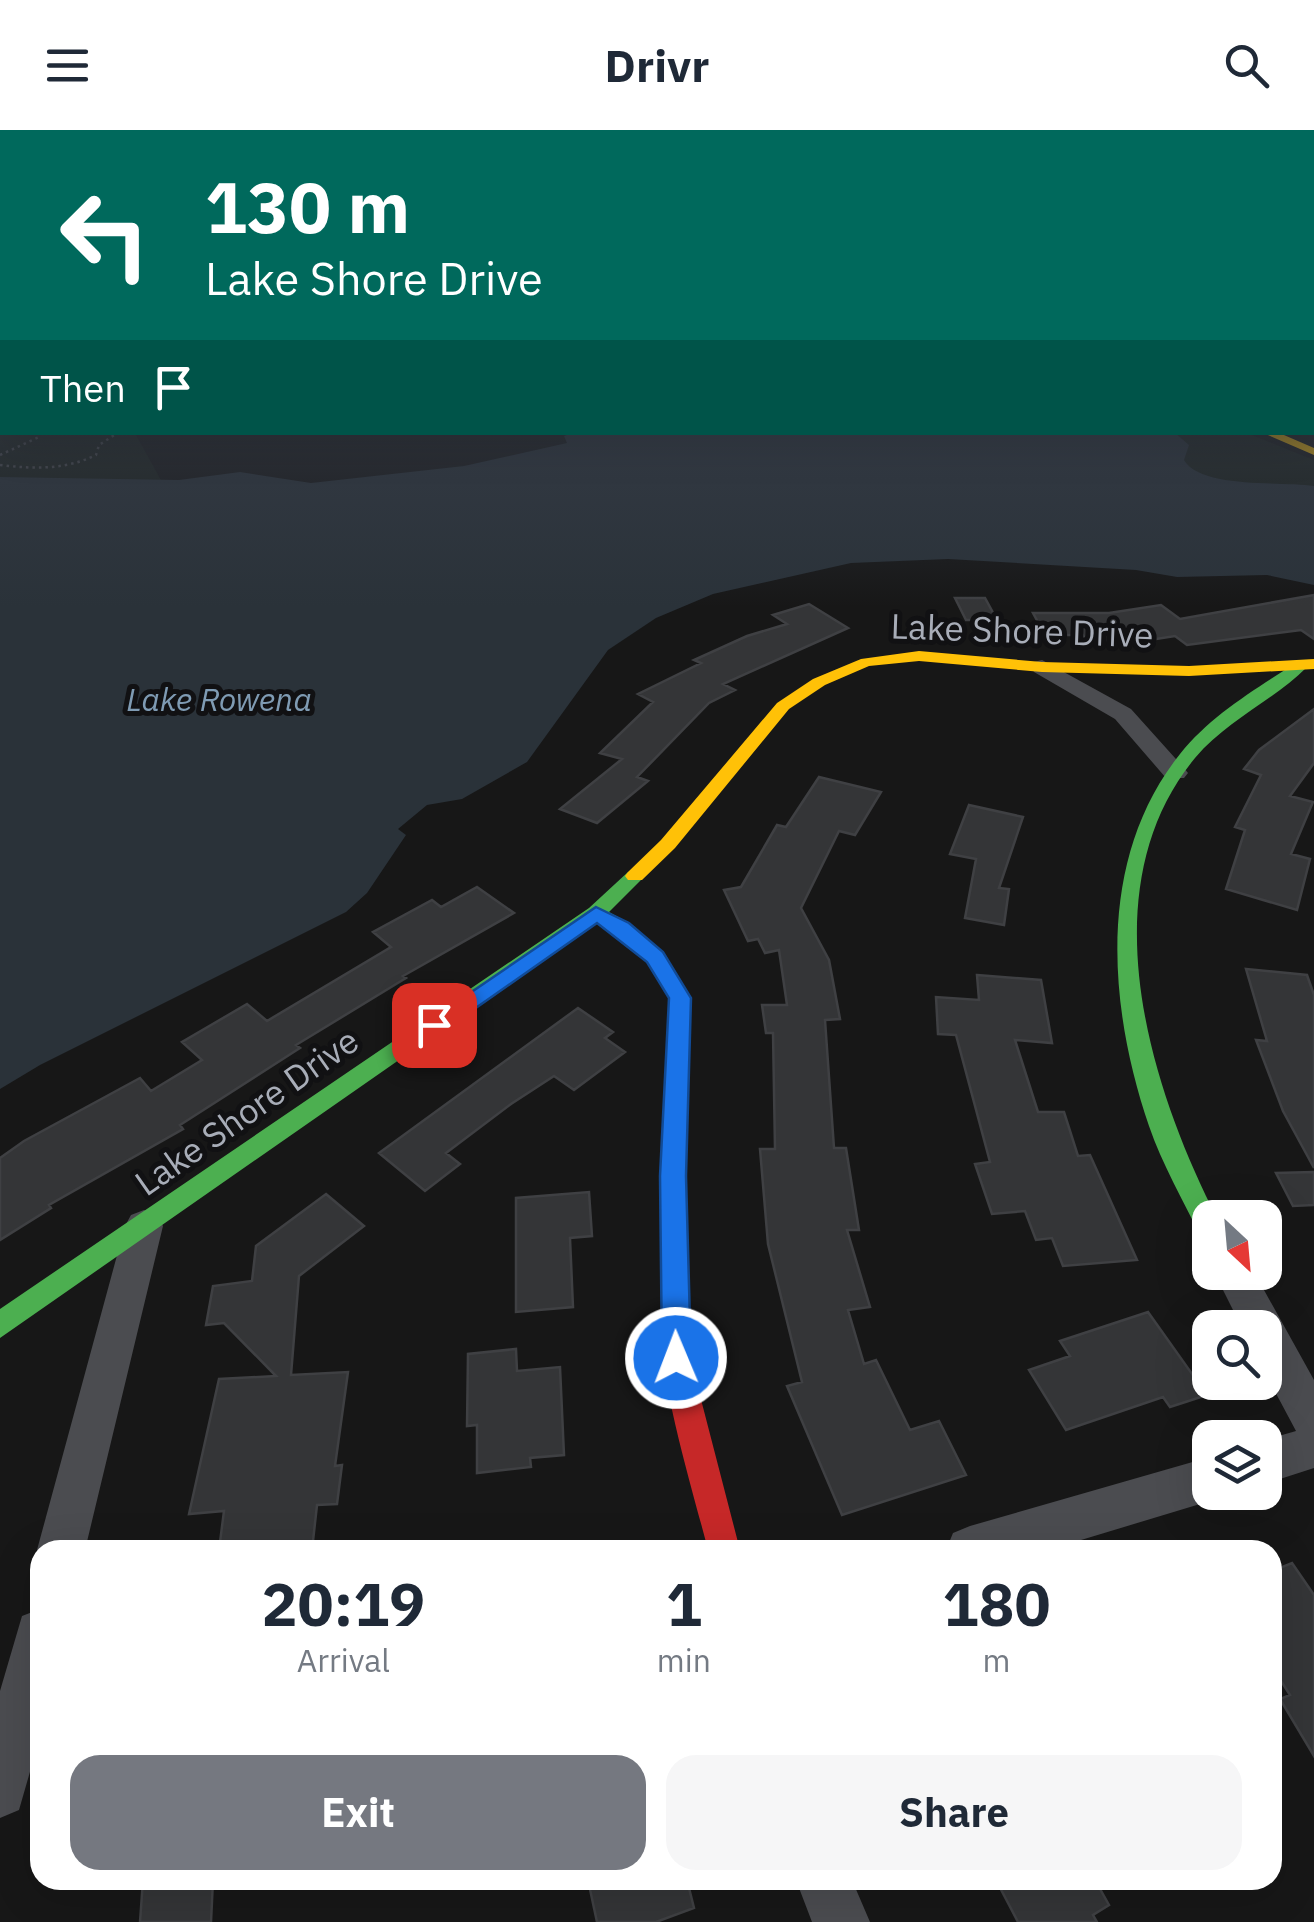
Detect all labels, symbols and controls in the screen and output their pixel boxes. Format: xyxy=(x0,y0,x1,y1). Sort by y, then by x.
text: Drivr xyxy=(605,36,709,94)
icon: menu xyxy=(40,38,95,93)
icon: search xyxy=(1219,38,1274,93)
text: 130 m xyxy=(205,161,410,252)
icon: left xyxy=(40,170,170,300)
text: Lake Shore Drive xyxy=(205,249,543,307)
icon: arrive xyxy=(146,360,201,415)
text: Then xyxy=(40,363,126,412)
street label: Lake Shore Drive xyxy=(890,602,1154,658)
water label: Lake Rowena xyxy=(126,678,312,720)
pin xyxy=(392,983,477,1068)
icon: arrive xyxy=(407,998,462,1053)
street label: Lake Shore Drive xyxy=(126,1017,367,1205)
north arrow xyxy=(1192,1200,1282,1290)
map controls xyxy=(1192,1200,1282,1510)
position arrow xyxy=(624,1306,728,1410)
button: search xyxy=(1192,1310,1282,1400)
button: layers xyxy=(1192,1420,1282,1510)
text: 20:19 xyxy=(262,1564,425,1643)
text: 1 xyxy=(666,1564,702,1643)
text: 180 xyxy=(942,1564,1050,1643)
text: Arrival xyxy=(297,1639,390,1681)
text: min xyxy=(657,1639,711,1681)
text: m xyxy=(983,1639,1010,1681)
button: Exit xyxy=(70,1755,646,1870)
button: Share xyxy=(666,1755,1242,1870)

